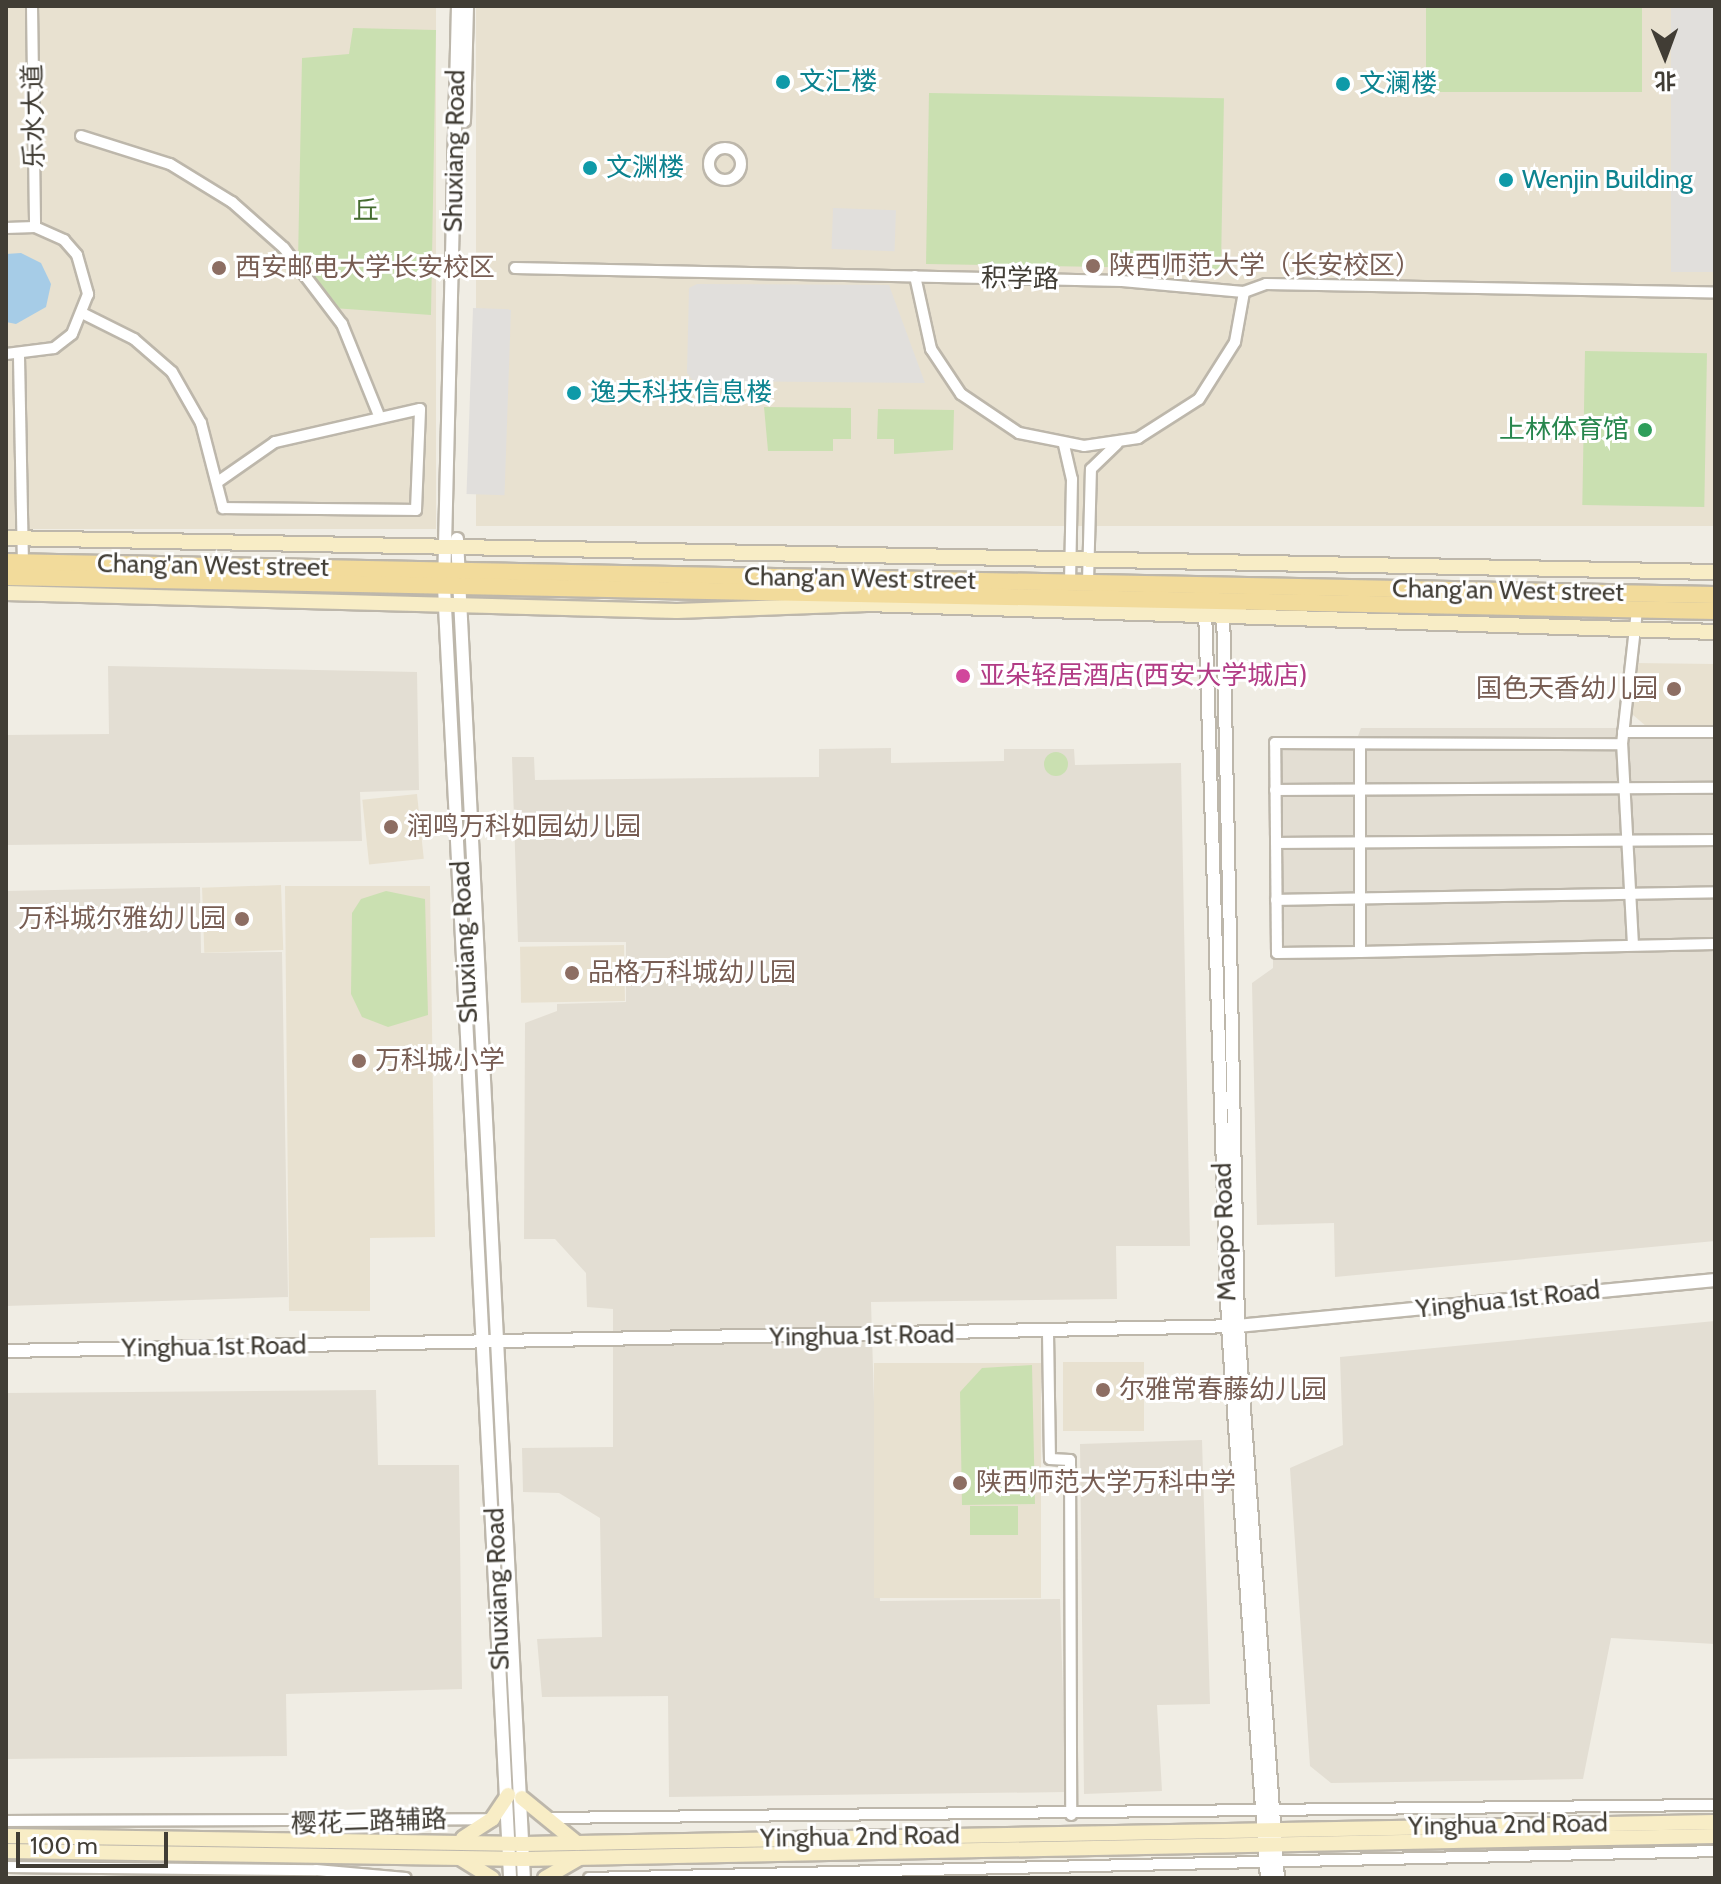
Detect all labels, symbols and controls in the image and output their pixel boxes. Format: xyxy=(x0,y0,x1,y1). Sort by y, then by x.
north arrow xyxy=(1625,16,1705,96)
street label: 乐水大道 xyxy=(17,64,51,168)
place label: 文汇楼 xyxy=(799,66,877,98)
text: 北 xyxy=(1654,67,1677,94)
place label: 文澜楼 xyxy=(1359,68,1437,100)
street label: Shuxiang Road xyxy=(438,69,472,233)
marker: 文汇楼 xyxy=(774,73,792,91)
marker: 文澜楼 xyxy=(1334,75,1352,93)
place label: 文渊楼 xyxy=(606,152,684,184)
marker: 文渊楼 xyxy=(581,159,599,177)
place label: Wenjin Building xyxy=(1522,164,1693,196)
marker: Wenjin Building xyxy=(1497,171,1515,189)
park label: 丘 xyxy=(353,195,379,227)
place label: 陕西师范大学（长安校区） xyxy=(1109,250,1421,282)
place label: 西安邮电大学长安校区 xyxy=(235,252,495,284)
marker: 陕西师范大学（长安校区） xyxy=(1084,257,1102,275)
marker: 西安邮电大学长安校区 xyxy=(210,259,228,277)
street label: 积学路 xyxy=(981,263,1059,295)
place label: 逸夫科技信息楼 xyxy=(590,377,772,409)
marker: 逸夫科技信息楼 xyxy=(565,384,583,402)
place label: 上林体育馆 xyxy=(1499,414,1629,446)
marker: 上林体育馆 xyxy=(1636,421,1654,439)
street label: Chang'an West street xyxy=(97,548,329,584)
street label: Chang'an West street xyxy=(744,561,976,597)
street label: Chang'an West street xyxy=(1392,573,1624,609)
place label: 亚朵轻居酒店(西安大学城店) xyxy=(979,660,1307,692)
marker: 亚朵轻居酒店(西安大学城店) xyxy=(954,667,972,685)
place label: 国色天香幼儿园 xyxy=(1476,673,1658,705)
marker: 国色天香幼儿园 xyxy=(1665,680,1683,698)
place label: 润鸣万科如园幼儿园 xyxy=(407,811,641,843)
marker: 润鸣万科如园幼儿园 xyxy=(382,818,400,836)
street label: Shuxiang Road xyxy=(445,860,485,1024)
place label: 万科城尔雅幼儿园 xyxy=(18,903,226,935)
marker: 万科城尔雅幼儿园 xyxy=(233,910,251,928)
place label: 品格万科城幼儿园 xyxy=(588,957,796,989)
marker: 品格万科城幼儿园 xyxy=(563,964,581,982)
place label: 万科城小学 xyxy=(375,1045,505,1077)
marker: 万科城小学 xyxy=(350,1052,368,1070)
street label: Maopo Road xyxy=(1207,1162,1243,1302)
street label: Yinghua 1st Road xyxy=(1414,1275,1602,1325)
street label: Yinghua 1st Road xyxy=(769,1319,955,1353)
street label: Yinghua 1st Road xyxy=(121,1330,307,1364)
place label: 尔雅常春藤幼儿园 xyxy=(1119,1374,1327,1406)
marker: 尔雅常春藤幼儿园 xyxy=(1094,1381,1112,1399)
place label: 陕西师范大学万科中学 xyxy=(976,1467,1236,1499)
marker: 陕西师范大学万科中学 xyxy=(951,1474,969,1492)
street label: Shuxiang Road xyxy=(480,1507,516,1671)
street label: 樱花二路辅路 xyxy=(291,1804,447,1840)
street label: Yinghua 2nd Road xyxy=(1408,1808,1608,1842)
scale bar xyxy=(20,1816,172,1866)
street label: Yinghua 2nd Road xyxy=(760,1820,960,1854)
text: 100 m xyxy=(30,1831,98,1860)

